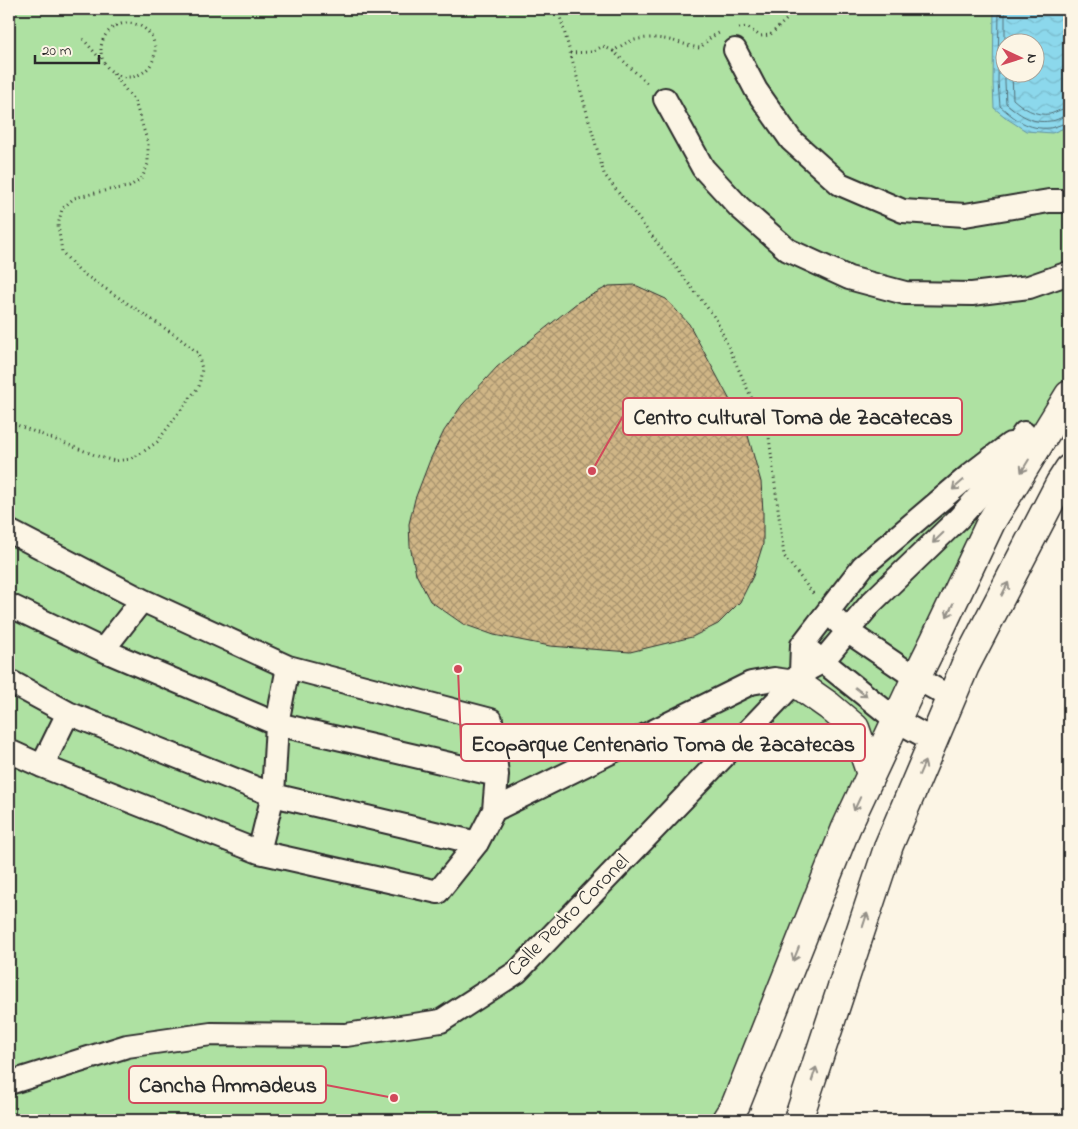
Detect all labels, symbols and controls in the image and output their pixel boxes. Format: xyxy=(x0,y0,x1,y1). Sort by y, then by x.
scale bar xyxy=(35,32,99,64)
north arrow xyxy=(996,32,1046,82)
text: 20 m xyxy=(42,40,72,62)
text: N xyxy=(1021,53,1042,64)
callout: Centro cultural Toma de Zacatecas xyxy=(623,398,962,435)
text: Centro cultural Toma de Zacatecas xyxy=(633,403,953,435)
one-way arrow xyxy=(1019,459,1029,473)
one-way arrow xyxy=(951,479,964,490)
one-way arrow xyxy=(931,532,944,544)
one-way arrow xyxy=(1001,582,1010,597)
one-way arrow xyxy=(944,602,954,617)
one-way arrow xyxy=(854,686,867,697)
callout: Ecoparque Centenario Toma de Zacatecas xyxy=(461,724,865,761)
text: Ecoparque Centenario Toma de Zacatecas xyxy=(471,730,855,762)
one-way arrow xyxy=(918,761,928,776)
one-way arrow xyxy=(852,796,861,811)
street label: Calle Pedro Coronel xyxy=(501,848,637,984)
one-way arrow xyxy=(861,912,870,928)
one-way arrow xyxy=(790,947,799,962)
callout: Cancha Ammadeus xyxy=(129,1066,326,1103)
one-way arrow xyxy=(810,1067,819,1082)
text: Cancha Ammadeus xyxy=(139,1071,317,1103)

